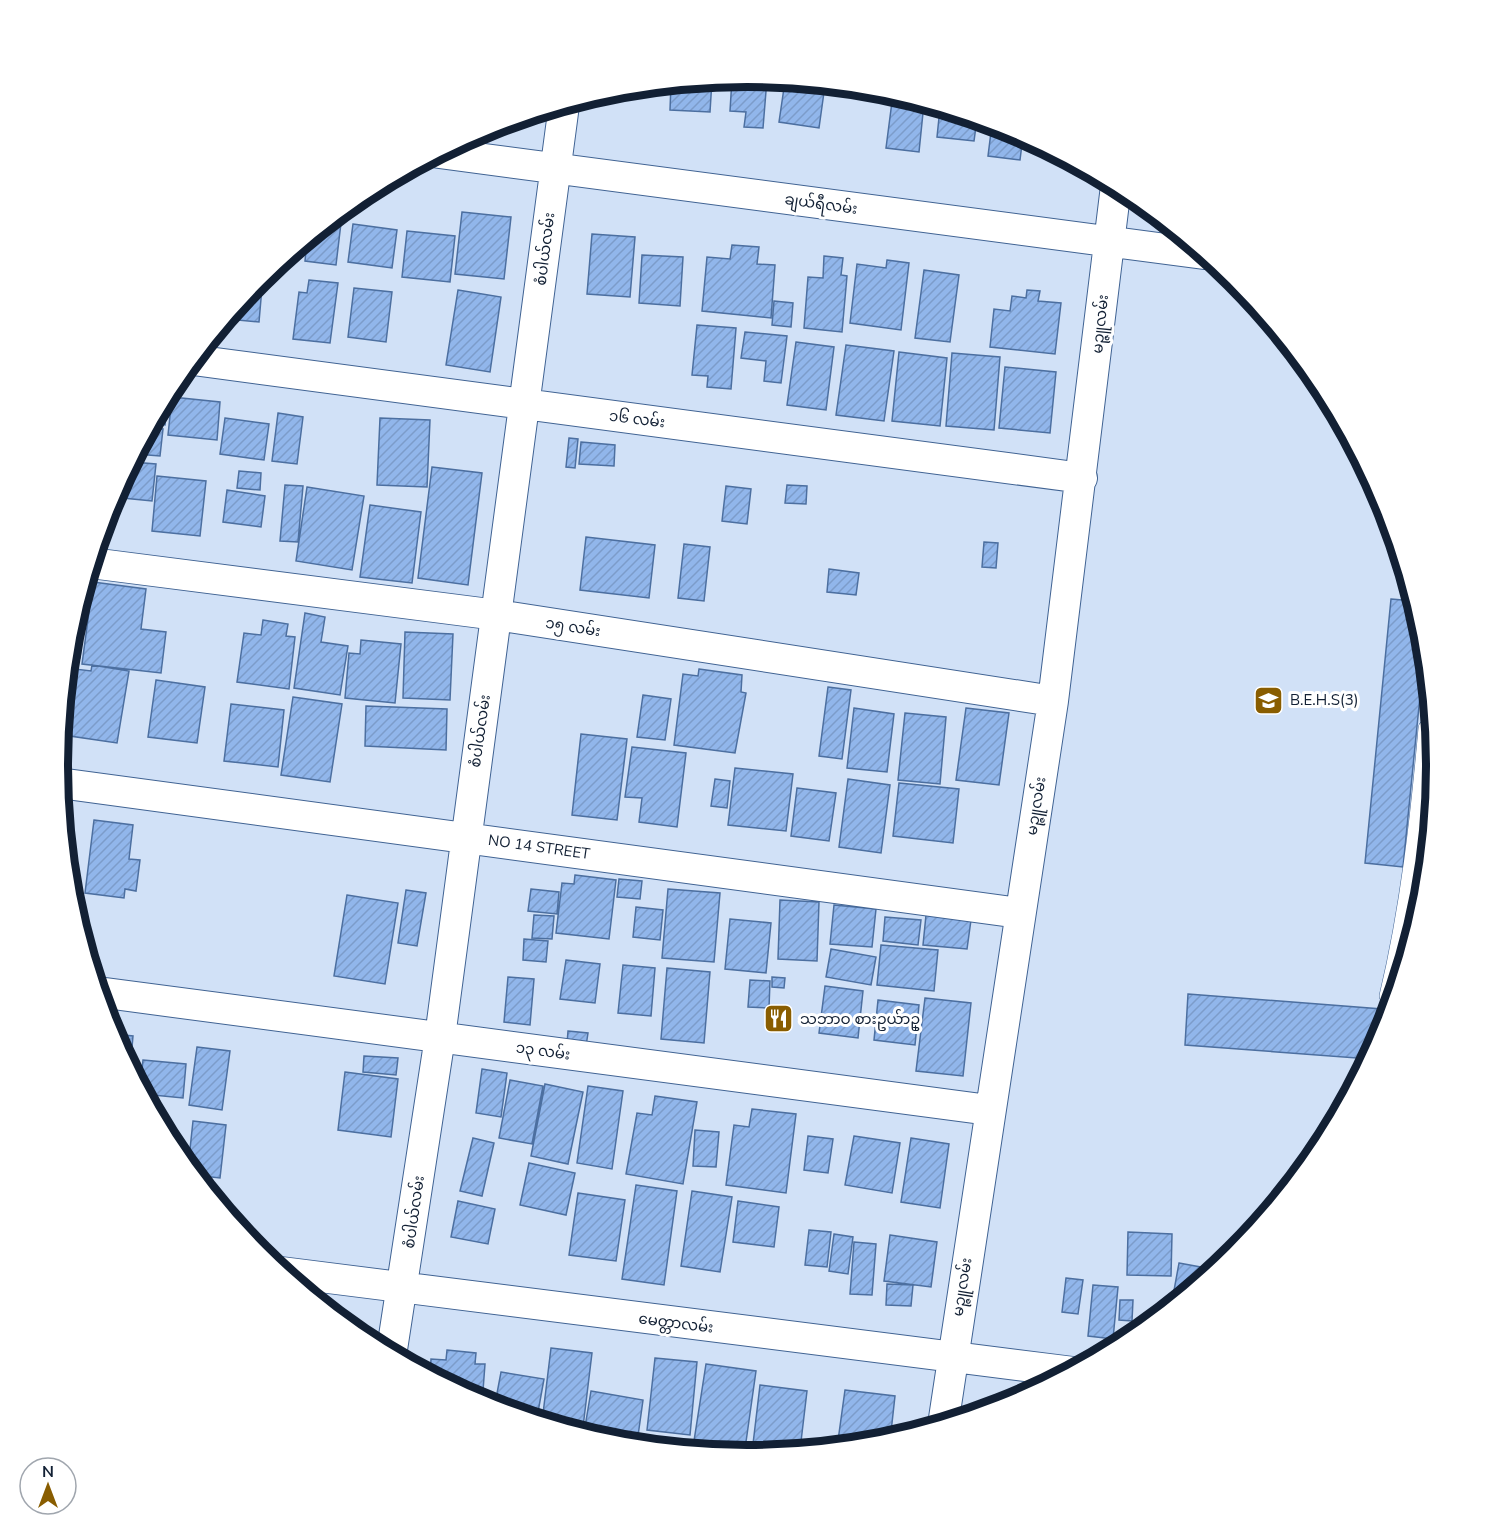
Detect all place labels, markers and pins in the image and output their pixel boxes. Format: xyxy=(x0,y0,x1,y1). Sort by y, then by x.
school or university icon: B.E.H.S(3) xyxy=(1253,684,1285,716)
place label: B.E.H.S(3) xyxy=(1290,690,1358,710)
restaurant icon: သဘာဝ စားဥယ်ာဥ္ xyxy=(763,1003,795,1035)
place label: သဘာဝ စားဥယ်ာဥ္ xyxy=(800,1009,920,1031)

